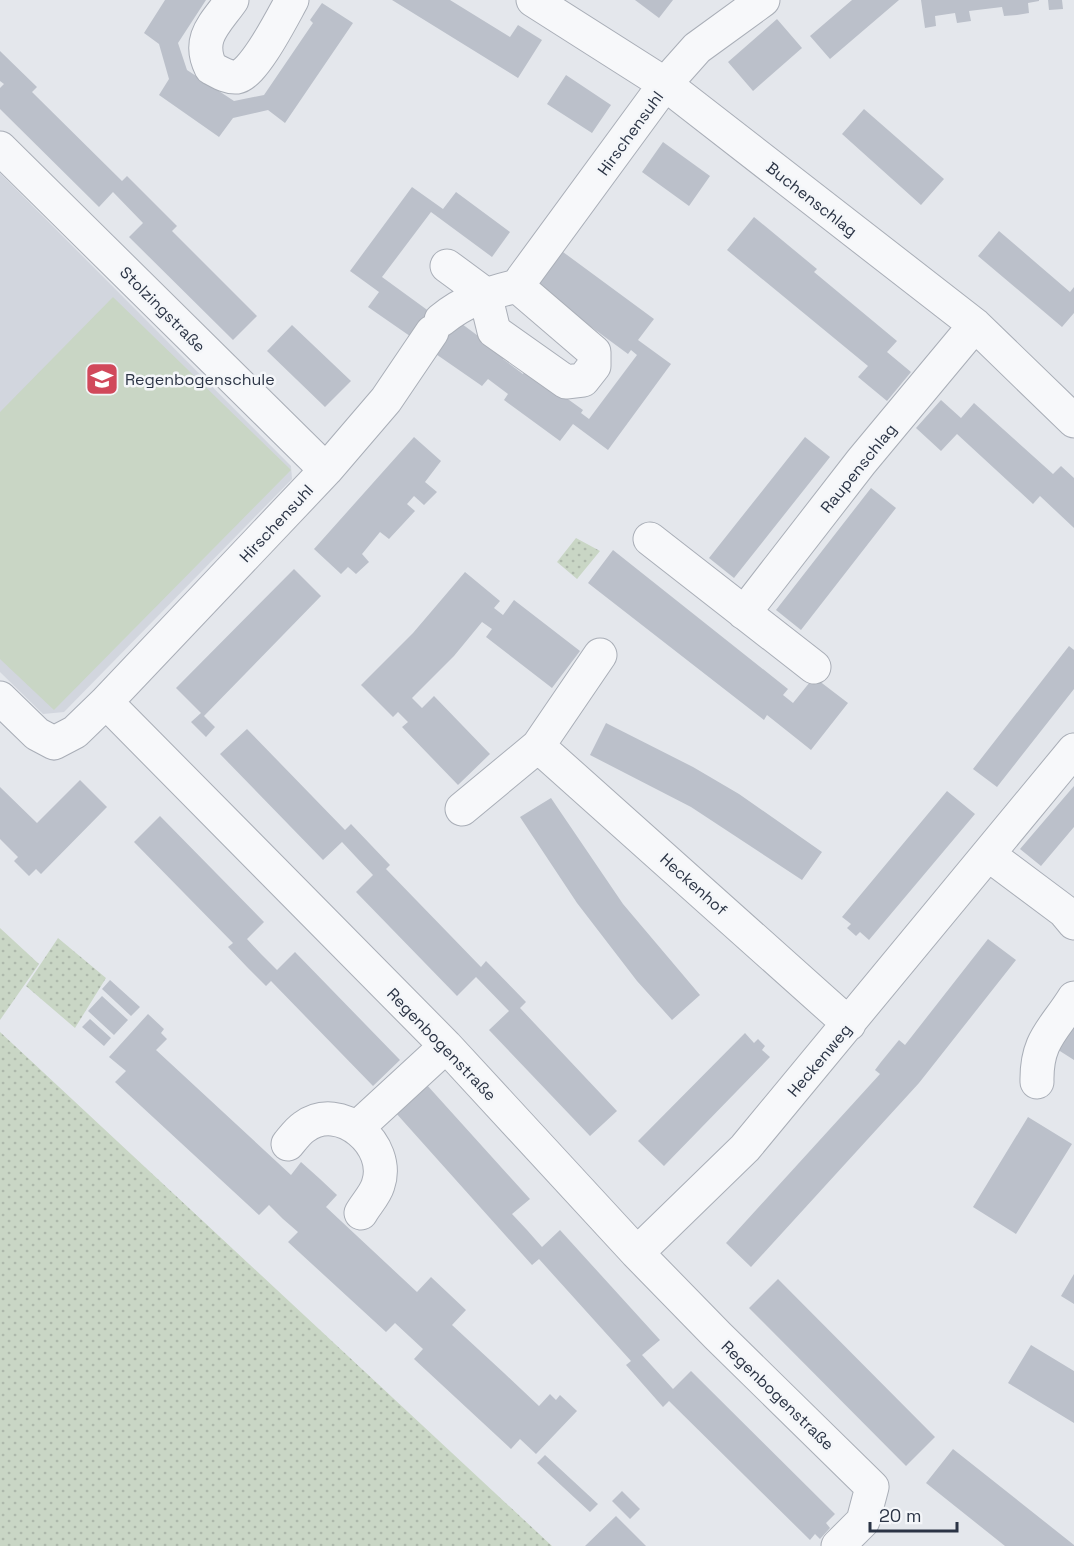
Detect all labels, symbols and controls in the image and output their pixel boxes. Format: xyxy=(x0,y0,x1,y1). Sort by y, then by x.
street label: Hirschensuhl xyxy=(593,87,668,180)
street label: Buchenschlag xyxy=(762,157,862,242)
street label: Stolzingstraße xyxy=(115,262,210,357)
school or university icon: Regenbogenschule xyxy=(84,361,120,397)
place label: Regenbogenschule xyxy=(125,369,275,390)
street label: Raupenschlag xyxy=(816,419,901,517)
street label: Hirschensuhl xyxy=(235,480,318,567)
street label: Heckenhof xyxy=(656,849,732,920)
street label: Regenbogenstraße xyxy=(382,983,501,1105)
street label: Heckenweg xyxy=(783,1019,856,1101)
street label: Regenbogenstraße xyxy=(717,1336,839,1455)
scale bar xyxy=(870,1495,957,1533)
text: 20 m xyxy=(879,1504,922,1527)

